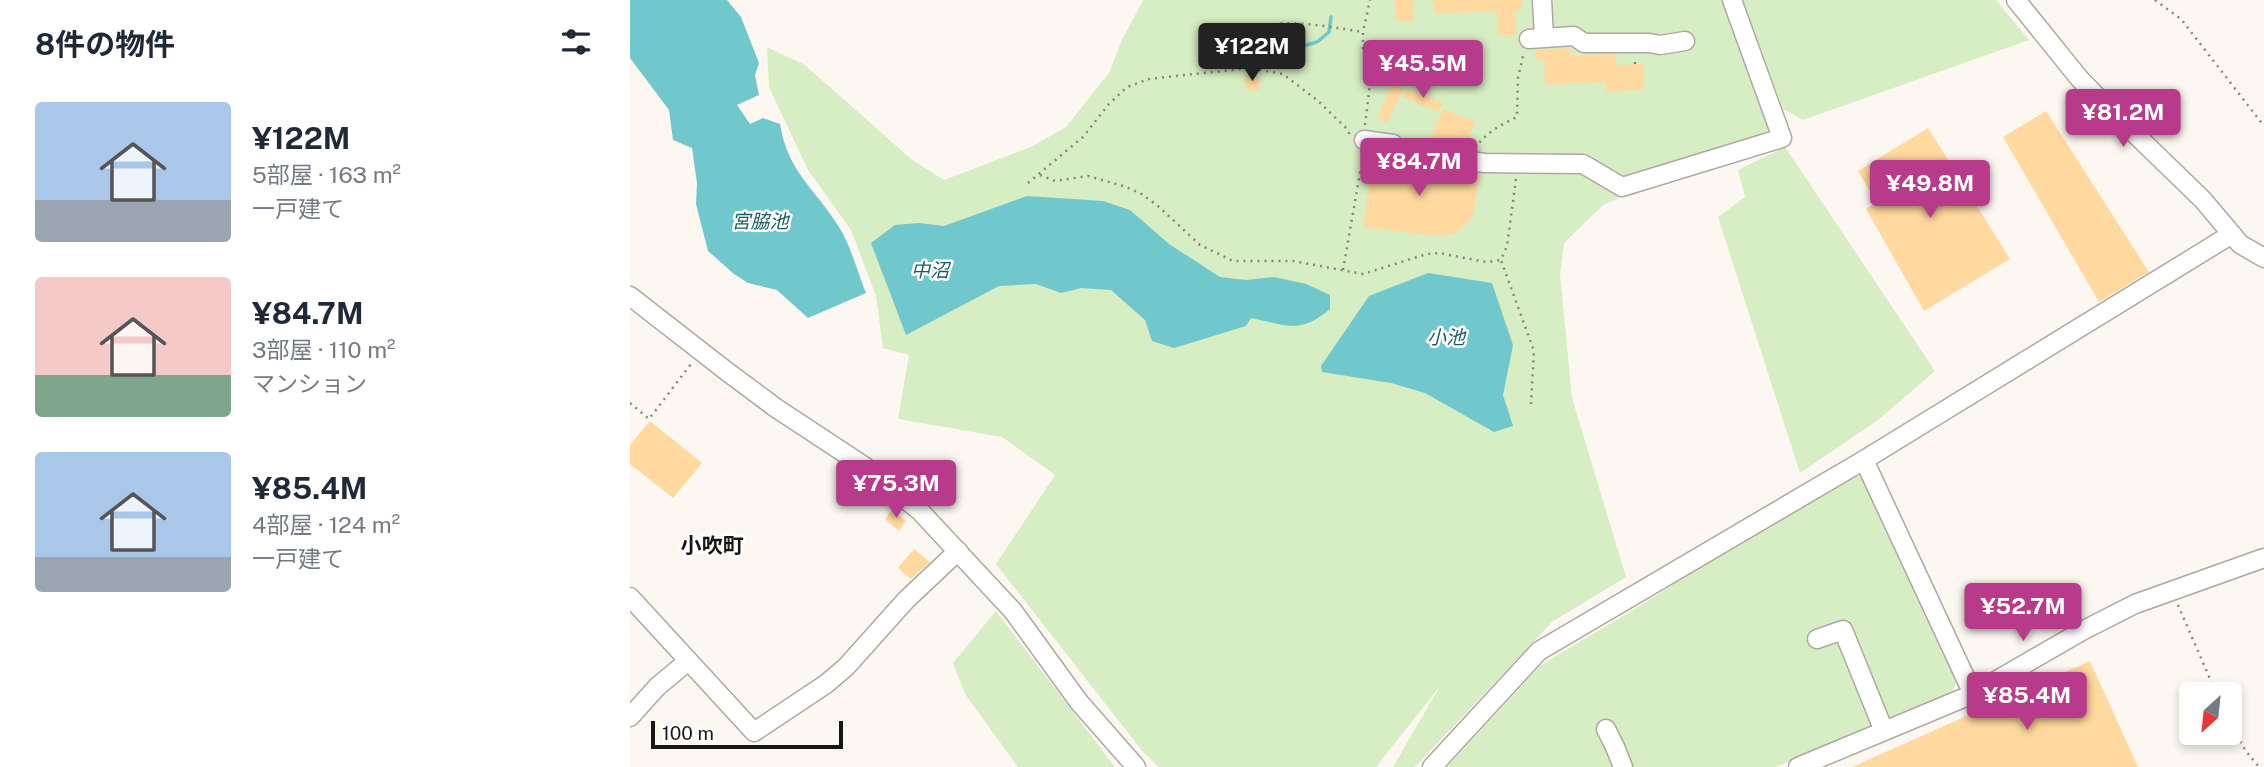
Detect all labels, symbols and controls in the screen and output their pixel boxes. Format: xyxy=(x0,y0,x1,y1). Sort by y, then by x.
icon: filters xyxy=(557,23,595,61)
pin: ¥122M xyxy=(1203,24,1301,83)
text: 8件の物件 xyxy=(35,26,175,62)
text: ¥122M xyxy=(1214,32,1290,59)
pin: ¥45.5M xyxy=(1366,41,1480,100)
text: ¥45.5M xyxy=(1379,49,1467,76)
pin: ¥81.2M xyxy=(2066,90,2180,149)
text: ¥81.2M xyxy=(2082,98,2164,125)
text: ¥122M xyxy=(252,120,350,156)
icon: home xyxy=(91,130,175,214)
pin: ¥84.7M xyxy=(1362,138,1476,198)
text: ¥84.7M xyxy=(1376,147,1462,174)
pin: ¥49.8M xyxy=(1873,160,1987,220)
text: 5部屋 · 163 m² xyxy=(252,161,401,188)
text: ¥49.8M xyxy=(1886,169,1974,196)
text: 一戸建て xyxy=(252,195,344,222)
water label: 宮脇池 xyxy=(731,210,790,232)
water label: 中沼 xyxy=(911,259,952,281)
text: ¥84.7M xyxy=(252,295,363,331)
icon: home xyxy=(91,305,175,389)
water label: 小池 xyxy=(1427,326,1467,348)
text: 3部屋 · 110 m² xyxy=(252,336,396,363)
text: マンション xyxy=(252,370,367,397)
pin: ¥75.3M xyxy=(839,461,953,520)
text: ¥75.3M xyxy=(852,469,940,496)
text: ¥85.4M xyxy=(252,470,367,506)
icon: home xyxy=(91,480,175,564)
text: 4部屋 · 124 m² xyxy=(252,511,400,538)
district label: 小吹町 xyxy=(681,533,744,558)
text: 一戸建て xyxy=(252,545,344,572)
pin: ¥52.7M xyxy=(1966,584,2080,643)
text: ¥52.7M xyxy=(1980,592,2066,619)
pin: ¥85.4M xyxy=(1970,672,2084,732)
text: ¥85.4M xyxy=(1983,681,2071,708)
north arrow xyxy=(2179,682,2242,746)
map controls xyxy=(2179,682,2242,745)
scale bar xyxy=(651,718,844,750)
text: 100 m xyxy=(662,722,714,744)

